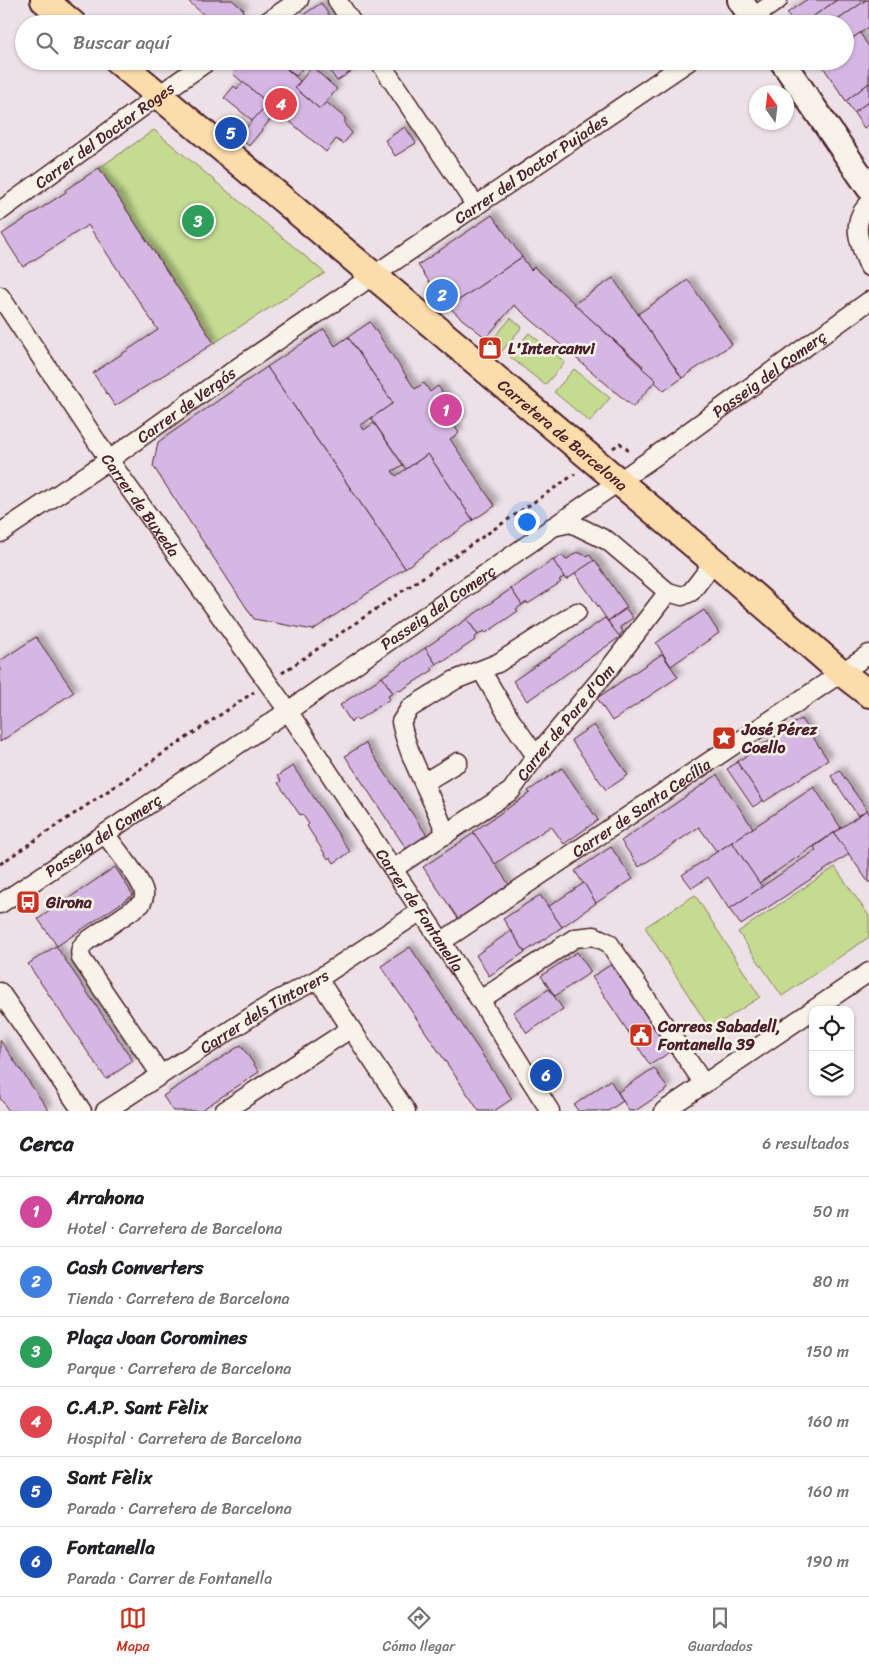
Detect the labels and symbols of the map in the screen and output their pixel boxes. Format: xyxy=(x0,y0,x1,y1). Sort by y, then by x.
street label: Carrer del Doctor Roges xyxy=(28,74,181,197)
pin: 4 xyxy=(265,85,297,123)
north arrow xyxy=(749,85,794,130)
street label: Carrer del Doctor Pujades xyxy=(448,105,615,232)
pin: 5 xyxy=(215,114,247,152)
pin: 3 xyxy=(182,202,214,240)
pin: 2 xyxy=(426,276,458,314)
street label: Passeig del Comerç xyxy=(706,323,832,426)
place label: L'Intercanvi xyxy=(508,334,595,363)
shop icon: L'Intercanvi xyxy=(477,335,503,361)
street label: Carrer de Vergós xyxy=(130,359,243,451)
street label: Carretera de Barcelona xyxy=(491,371,635,499)
pin: 1 xyxy=(430,391,462,429)
street label: Carrer de Buxeda xyxy=(93,447,188,563)
your location xyxy=(514,509,540,535)
street label: Passeig del Comerç xyxy=(374,557,502,658)
street label: Carrer de Pare d'Om xyxy=(509,658,622,787)
place label: José Pérez Coello xyxy=(741,715,818,762)
place icon: José Pérez Coello xyxy=(711,725,737,751)
street label: Carrer de Santa Cecília xyxy=(566,750,718,865)
street label: Passeig del Comerç xyxy=(39,786,168,885)
street label: Carrer de Fontanella xyxy=(368,842,472,978)
place label: Girona xyxy=(45,888,93,917)
bus stop icon: Girona xyxy=(15,889,41,915)
street label: Carrer dels Tintorers xyxy=(194,961,336,1062)
place label: Correos Sabadell, Fontanella 39 xyxy=(657,1012,781,1059)
public building icon: Correos Sabadell, Fontanella 39 xyxy=(628,1022,654,1048)
pin: 6 xyxy=(530,1056,562,1094)

